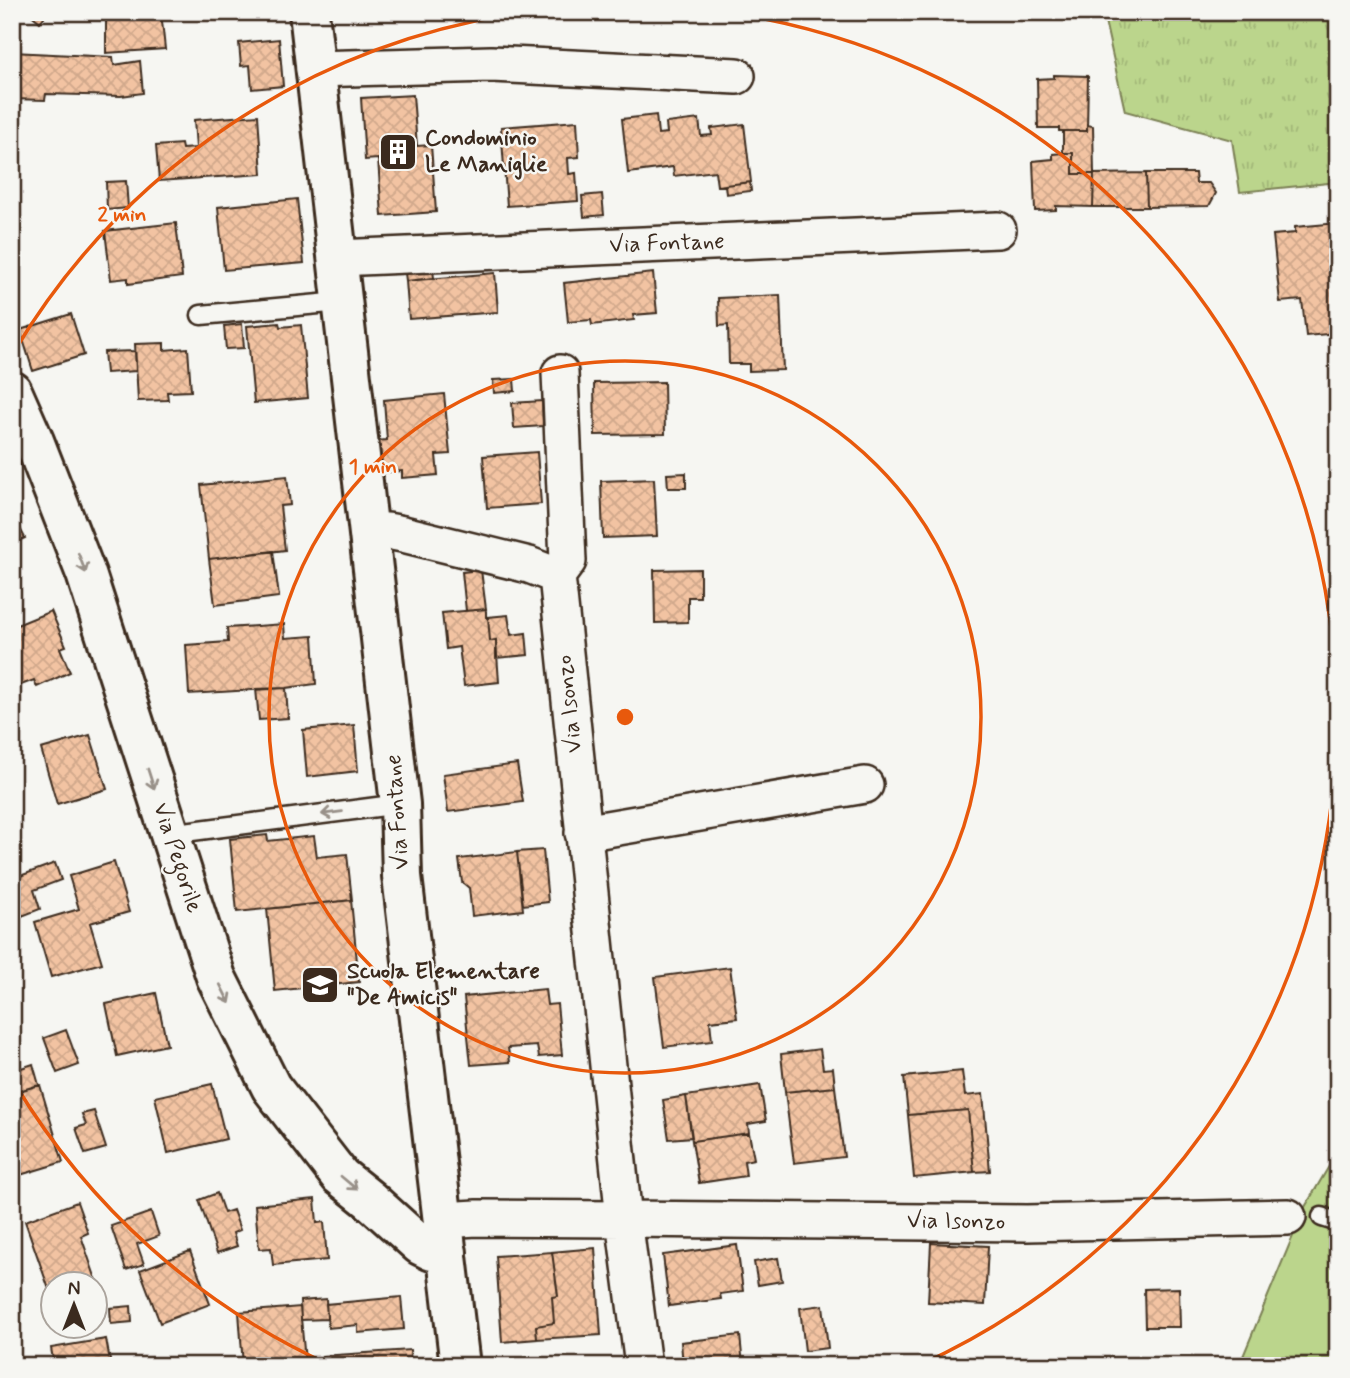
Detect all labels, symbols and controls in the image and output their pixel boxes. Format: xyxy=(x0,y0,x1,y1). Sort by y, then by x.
place label: Condominio Le Maniglie xyxy=(425,124,548,180)
building icon: Condominio Le Maniglie xyxy=(377,131,419,173)
text: 2 min xyxy=(97,201,147,229)
street label: Via Fontane xyxy=(609,227,725,261)
text: 1 min xyxy=(349,453,397,481)
one-way arrow xyxy=(76,551,89,573)
street label: Via Isonzo xyxy=(550,653,590,755)
centre of rings xyxy=(613,705,637,729)
street label: Via Fontane xyxy=(379,753,417,871)
one-way arrow xyxy=(146,768,159,790)
street label: Via Pegorile xyxy=(143,799,209,918)
one-way arrow xyxy=(321,806,344,819)
place label: Scuola Elementare "De Amicis" xyxy=(347,957,540,1013)
school or university icon: Scuola Elementare "De Amicis" xyxy=(299,964,341,1006)
one-way arrow xyxy=(218,983,232,1004)
one-way arrow xyxy=(340,1175,358,1191)
street label: Via Isonzo xyxy=(907,1206,1005,1238)
north arrow xyxy=(38,1270,108,1340)
text: N xyxy=(68,1277,80,1302)

